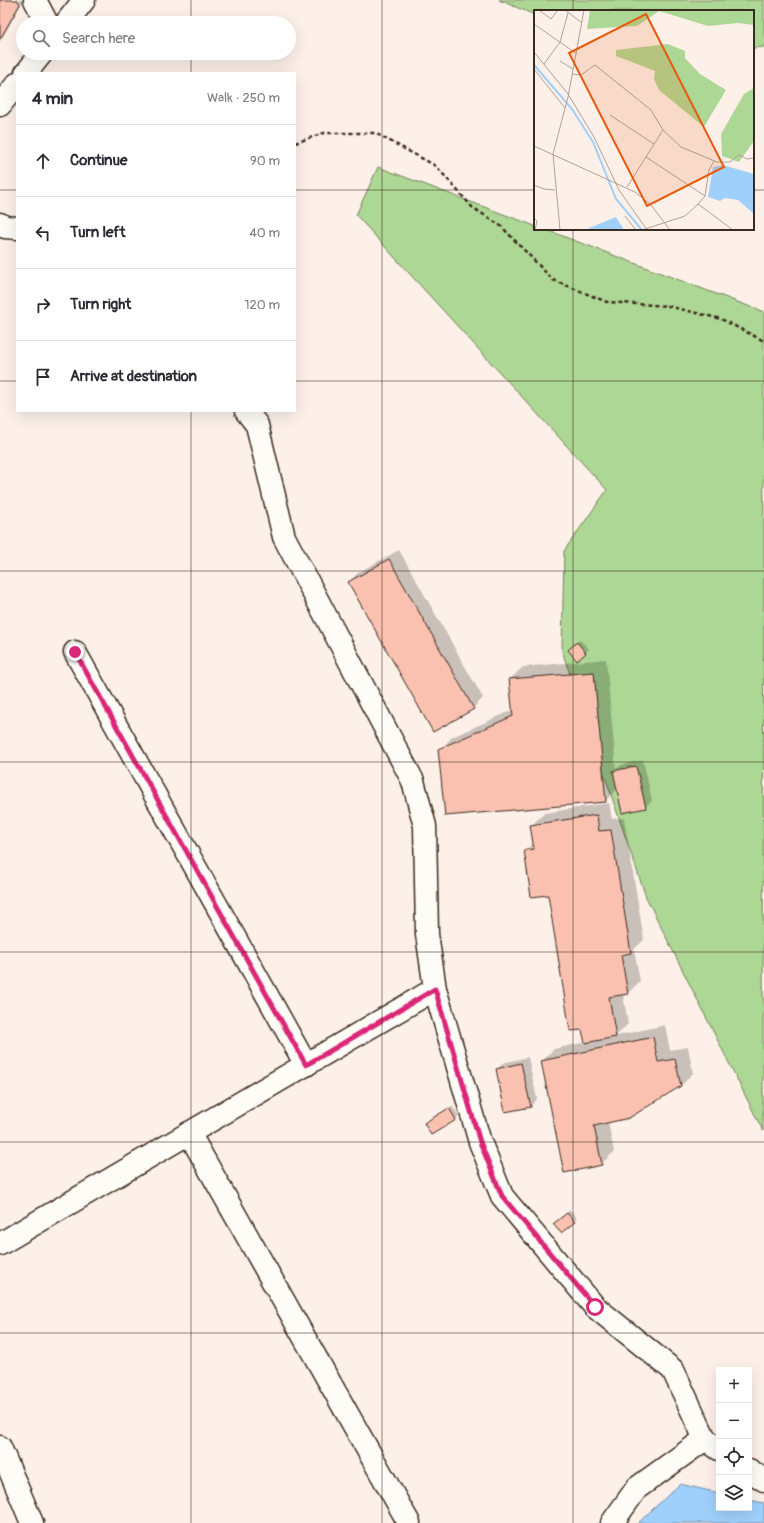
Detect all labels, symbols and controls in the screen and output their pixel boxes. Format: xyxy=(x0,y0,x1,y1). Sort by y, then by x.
inset map xyxy=(534,10,754,230)
search box xyxy=(16,16,296,60)
icon: search xyxy=(30,27,52,49)
text: Search here xyxy=(62,29,135,48)
text: 4 min xyxy=(32,88,73,109)
text: Walk · 250 m xyxy=(207,90,280,106)
icon: ahead xyxy=(32,150,54,172)
text: Continue xyxy=(70,151,128,170)
text: 90 m xyxy=(250,153,280,169)
icon: left xyxy=(32,222,54,244)
text: Turn left xyxy=(70,223,126,242)
text: 40 m xyxy=(249,225,280,241)
icon: right xyxy=(32,294,54,316)
text: Turn right xyxy=(70,295,131,314)
text: 120 m xyxy=(244,297,280,313)
icon: arrive xyxy=(32,366,54,388)
text: Arrive at destination xyxy=(70,367,197,386)
route end xyxy=(66,643,84,661)
route start xyxy=(586,1298,604,1316)
map controls xyxy=(716,1367,752,1511)
button: + xyxy=(716,1367,752,1403)
button: − xyxy=(716,1403,752,1439)
button: locate xyxy=(716,1439,752,1475)
button: layers xyxy=(716,1475,752,1511)

